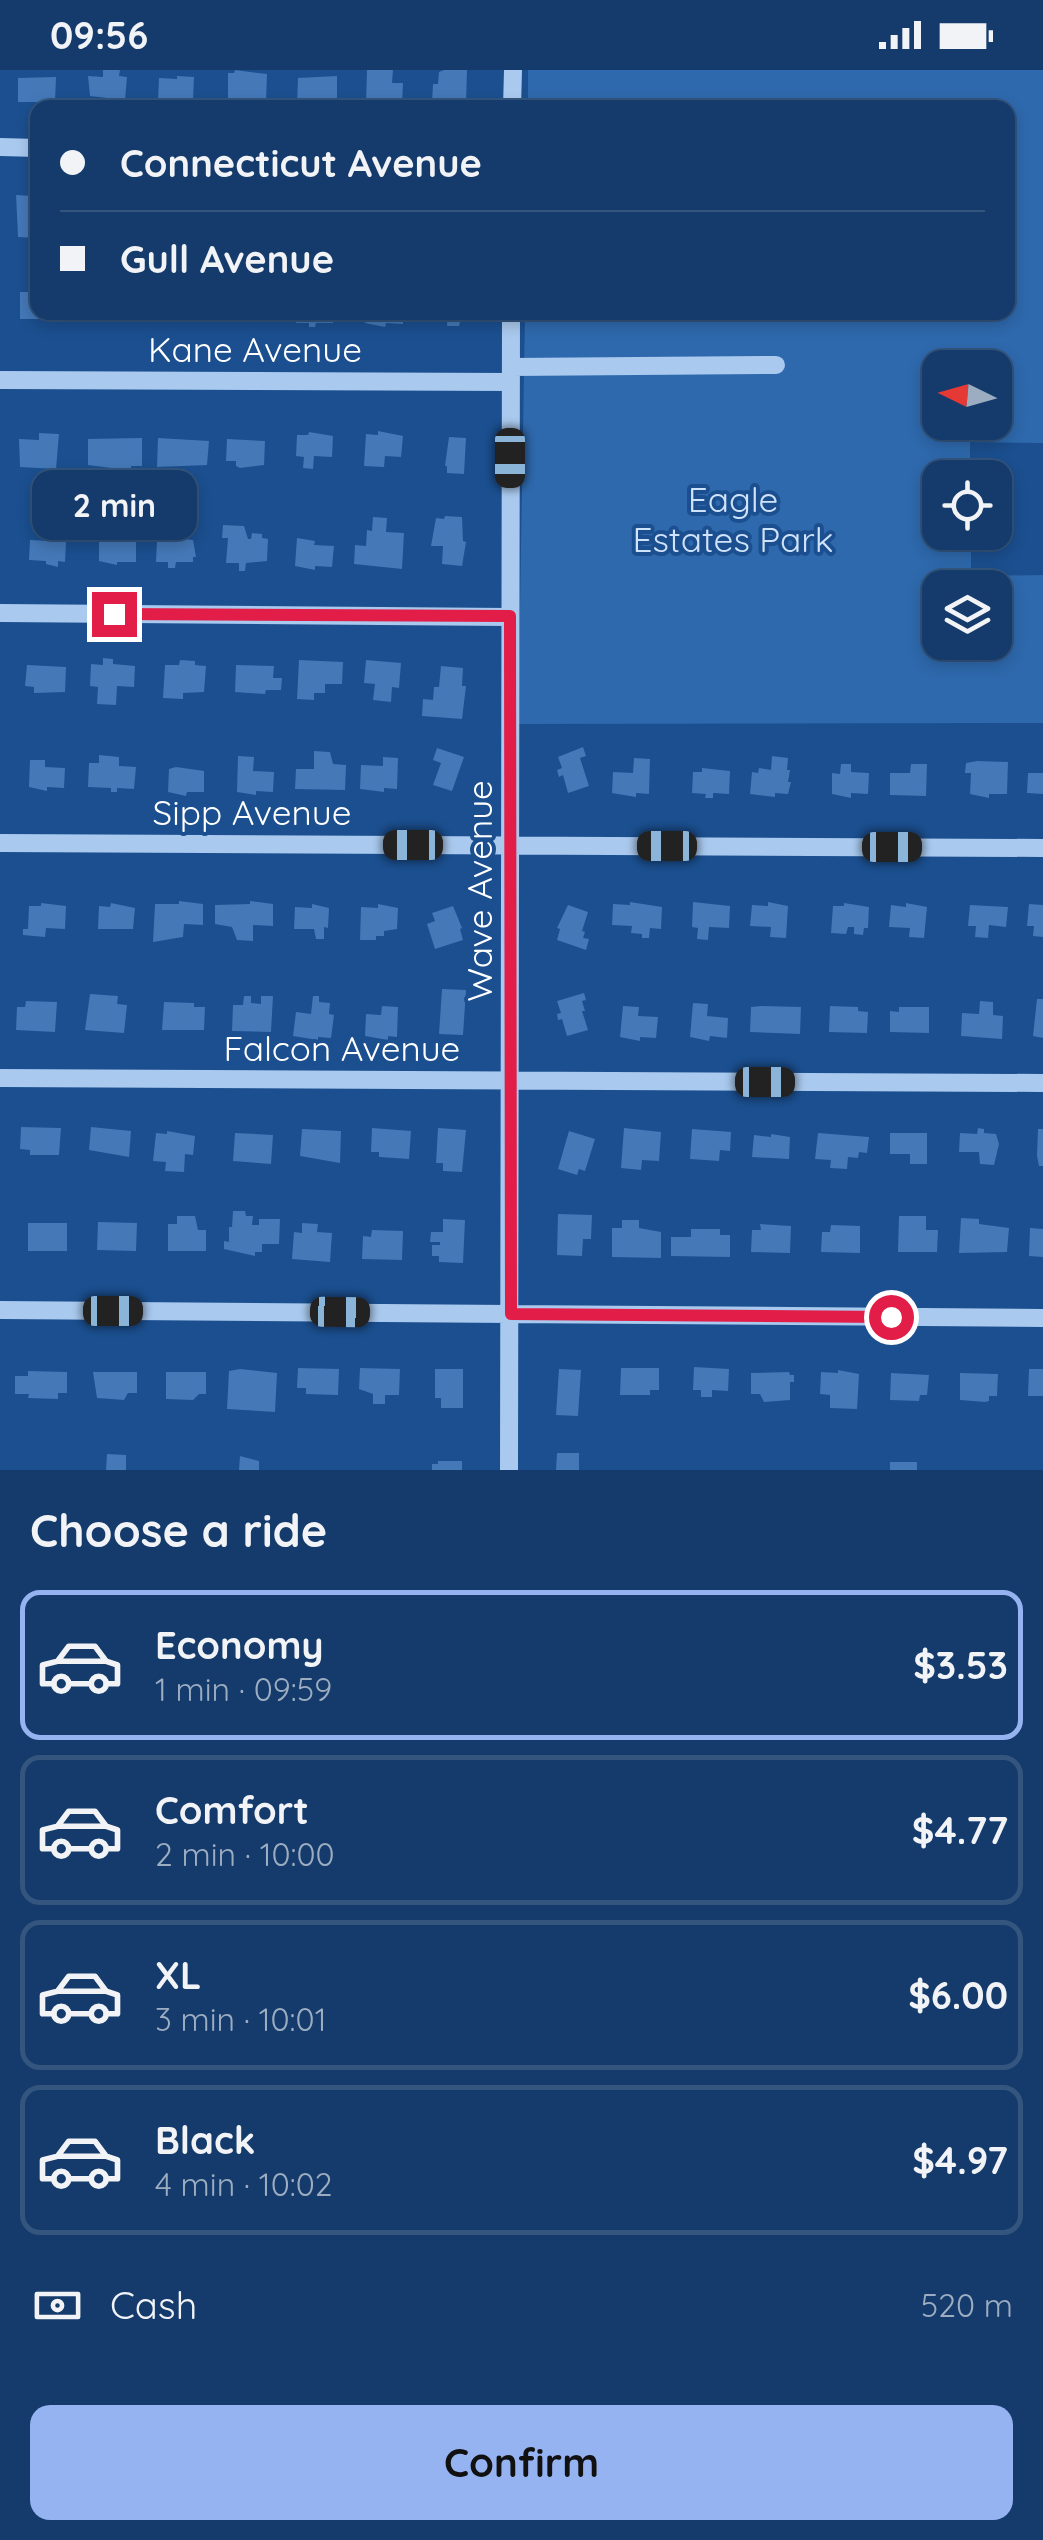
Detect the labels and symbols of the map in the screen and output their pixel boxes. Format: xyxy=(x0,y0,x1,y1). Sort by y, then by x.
street label: Kane Avenue xyxy=(148,327,362,371)
north arrow xyxy=(922,350,1012,440)
car xyxy=(495,428,525,488)
callout: 2 min xyxy=(32,469,196,539)
park label: Eagle Estates Park xyxy=(633,477,833,561)
route end xyxy=(92,592,137,637)
street label: Wave Avenue xyxy=(457,780,501,1002)
street label: Sipp Avenue xyxy=(153,790,351,834)
car xyxy=(383,830,443,860)
car xyxy=(637,831,697,861)
car xyxy=(862,832,922,862)
street label: Falcon Avenue xyxy=(224,1026,460,1070)
car xyxy=(735,1067,795,1097)
route start xyxy=(869,1295,914,1340)
car xyxy=(83,1296,143,1326)
car xyxy=(310,1296,370,1328)

